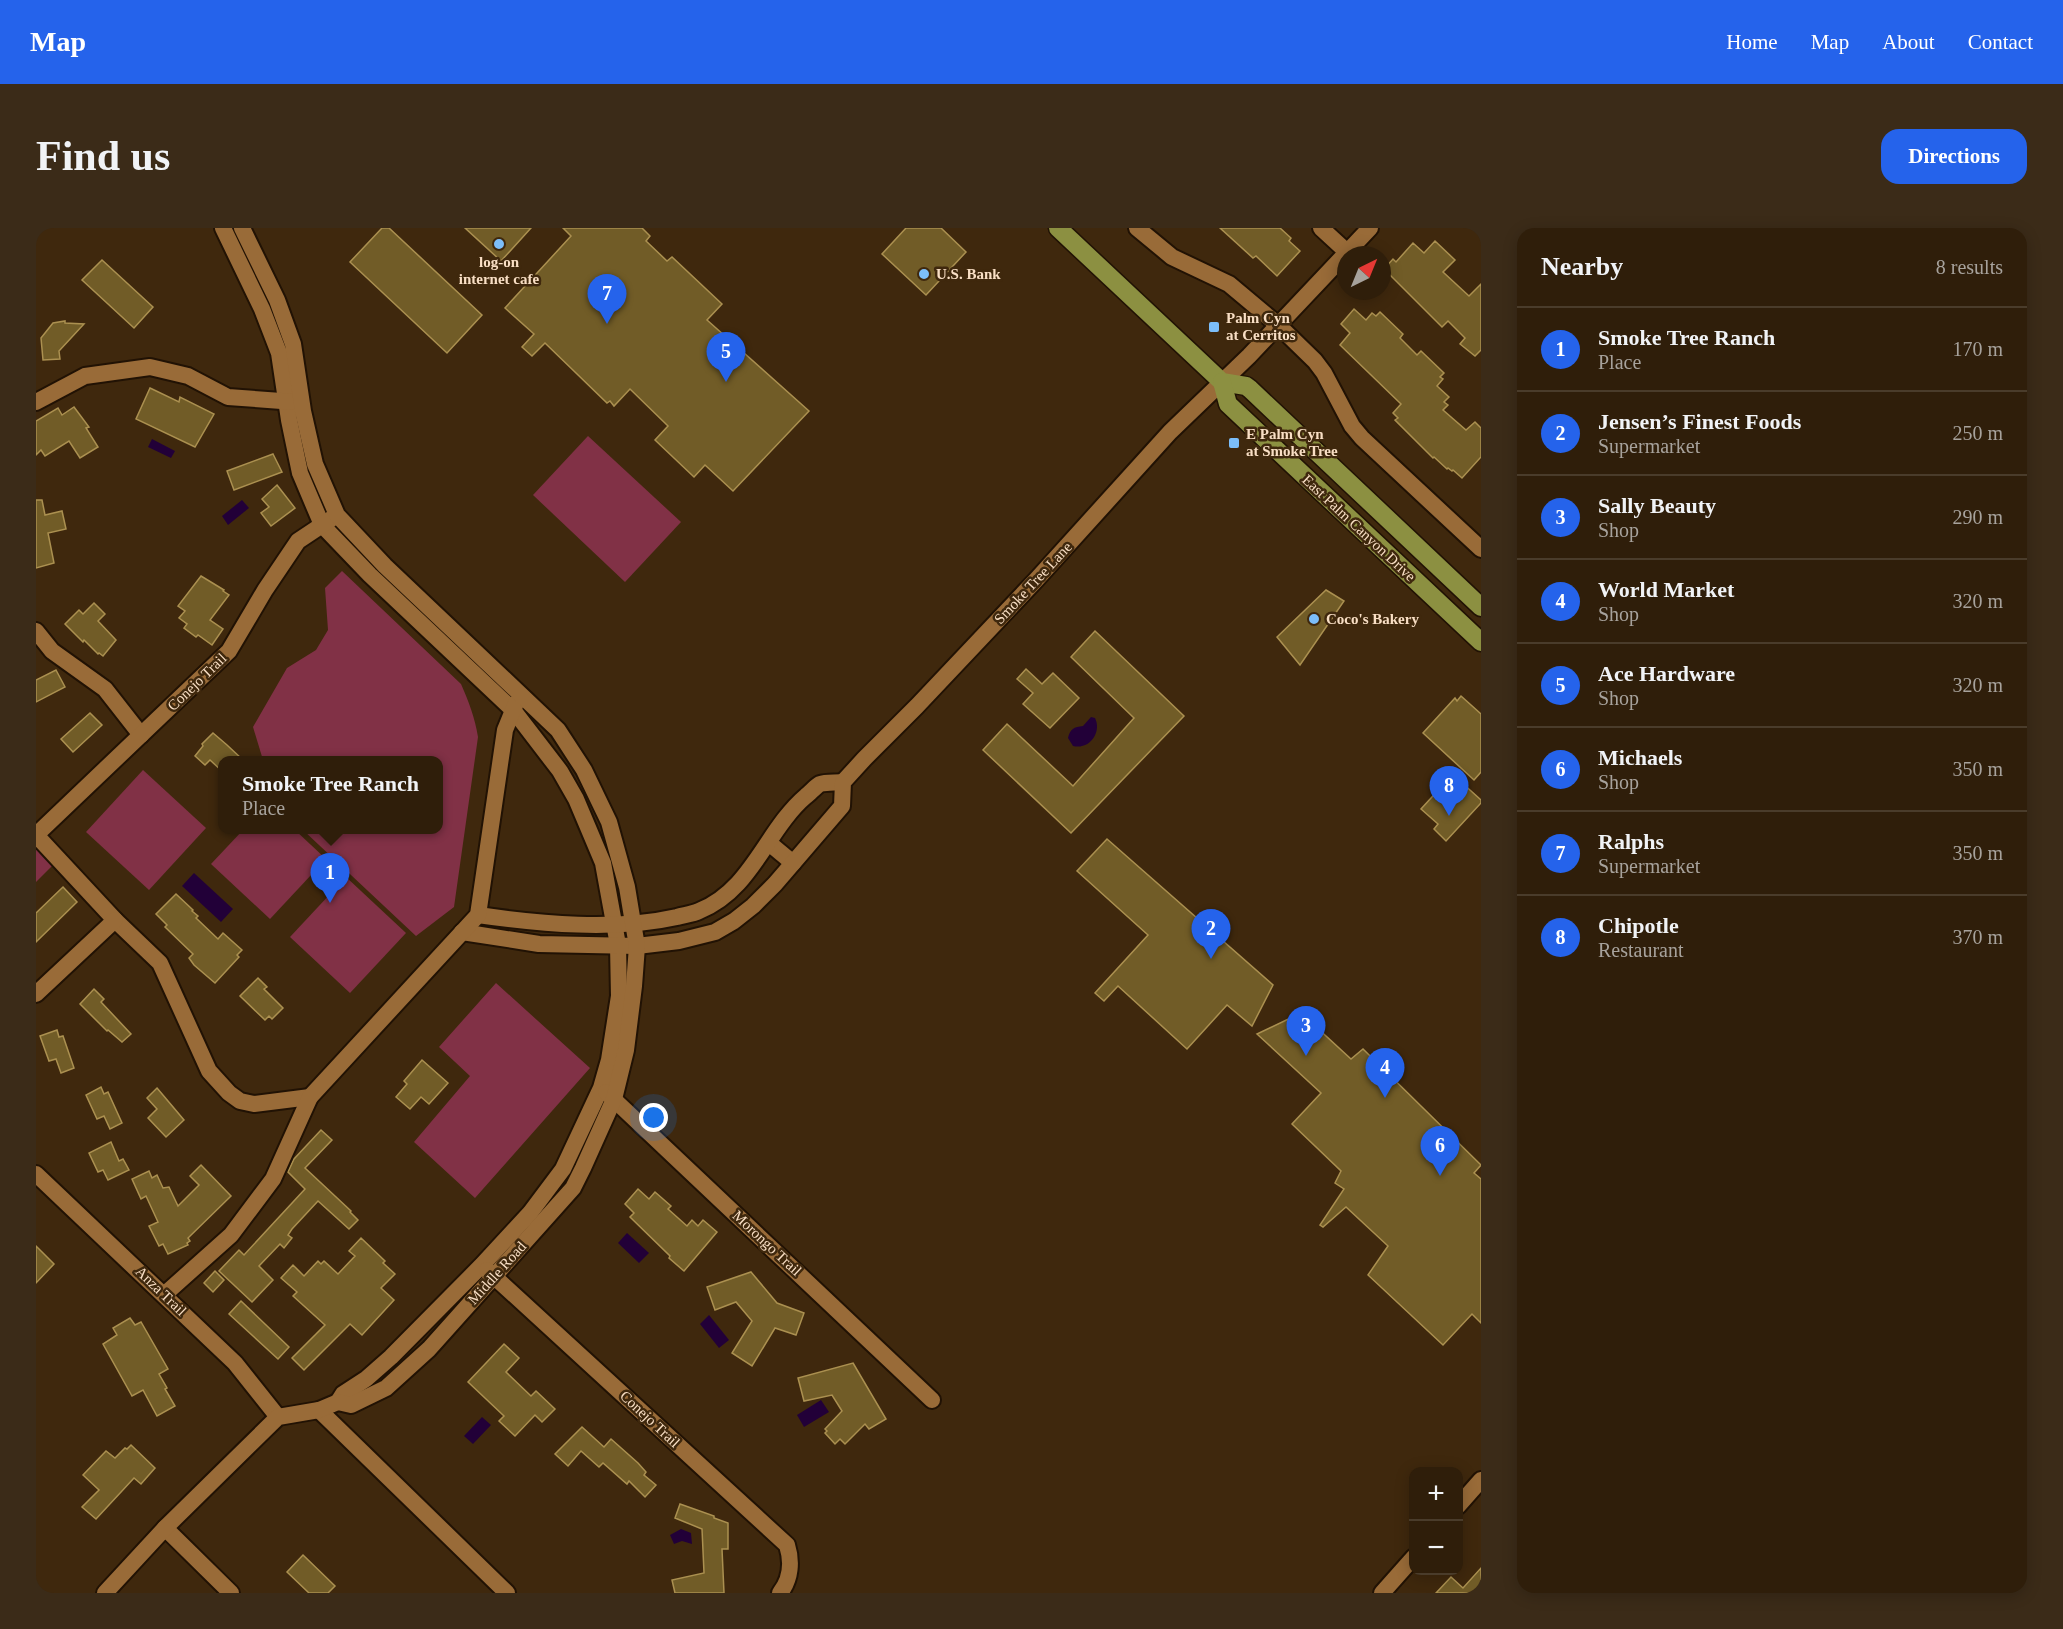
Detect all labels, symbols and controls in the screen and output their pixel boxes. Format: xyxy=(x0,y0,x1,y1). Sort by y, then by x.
text: Map xyxy=(30,26,86,57)
text: Home xyxy=(1726,30,1778,54)
text: Map xyxy=(1811,30,1849,54)
text: About xyxy=(1882,30,1935,54)
text: Contact xyxy=(1968,30,2033,54)
button: Directions xyxy=(1881,129,2027,184)
text: Find us xyxy=(36,133,170,179)
marker: log-on internet cafe xyxy=(492,237,506,251)
north arrow xyxy=(1337,246,1391,300)
text: Nearby xyxy=(1541,252,1623,281)
place label: log-on internet cafe xyxy=(459,254,540,287)
text: 8 results xyxy=(1936,256,2003,278)
place label: U.S. Bank xyxy=(936,266,1001,282)
marker: U.S. Bank xyxy=(917,267,931,281)
pin: 7 xyxy=(588,274,626,324)
place label: Palm Cyn at Cerritos xyxy=(1226,310,1296,343)
marker: Palm Cyn at Cerritos xyxy=(1207,320,1221,334)
text: Smoke Tree Ranch xyxy=(1598,325,1775,350)
pin: 5 xyxy=(706,332,746,382)
text: 1 xyxy=(1556,338,1566,360)
text: 170 m xyxy=(1952,338,2003,360)
text: Place xyxy=(1598,351,1641,373)
text: Jensen’s Finest Foods xyxy=(1598,409,1801,434)
text: 2 xyxy=(1556,422,1566,444)
text: 250 m xyxy=(1952,422,2003,444)
place label: E Palm Cyn at Smoke Tree xyxy=(1246,426,1338,459)
text: Supermarket xyxy=(1598,435,1700,457)
marker: E Palm Cyn at Smoke Tree xyxy=(1227,436,1241,450)
street label: East Palm Canyon Drive xyxy=(1299,471,1419,585)
text: Sally Beauty xyxy=(1598,493,1716,518)
text: 3 xyxy=(1556,506,1566,528)
text: 290 m xyxy=(1952,506,2003,528)
text: Shop xyxy=(1598,519,1639,541)
street label: Smoke Tree Lane xyxy=(991,539,1075,627)
text: World Market xyxy=(1598,577,1734,602)
text: 4 xyxy=(1556,590,1566,612)
text: 320 m xyxy=(1952,590,2003,612)
text: Shop xyxy=(1598,603,1639,625)
place label: Coco's Bakery xyxy=(1326,611,1419,627)
marker: Coco's Bakery xyxy=(1307,612,1321,626)
street label: Conejo Trail xyxy=(164,650,230,714)
text: Ace Hardware xyxy=(1598,661,1735,686)
text: 5 xyxy=(1556,674,1566,696)
text: 320 m xyxy=(1952,674,2003,696)
text: Shop xyxy=(1598,687,1639,709)
text: Michaels xyxy=(1598,745,1682,770)
popup xyxy=(218,756,443,834)
text: 6 xyxy=(1556,758,1566,780)
text: 350 m xyxy=(1952,758,2003,780)
pin: 8 xyxy=(1430,766,1468,816)
text: Smoke Tree Ranch xyxy=(242,771,419,796)
text: Shop xyxy=(1598,771,1639,793)
text: Place xyxy=(242,797,285,819)
text: Ralphs xyxy=(1598,829,1664,854)
text: 7 xyxy=(1556,842,1566,864)
text: 350 m xyxy=(1952,842,2003,864)
pin: 1 xyxy=(310,854,350,903)
text: Supermarket xyxy=(1598,855,1700,877)
pin: 2 xyxy=(1192,910,1230,959)
text: Chipotle xyxy=(1598,913,1679,938)
text: 8 xyxy=(1556,926,1566,948)
text: 370 m xyxy=(1952,926,2003,948)
text: Restaurant xyxy=(1598,939,1684,961)
pin: 3 xyxy=(1286,1006,1326,1056)
pin: 4 xyxy=(1366,1048,1404,1098)
your location xyxy=(639,1103,668,1132)
pin: 6 xyxy=(1420,1126,1460,1176)
street label: Morongo Trail xyxy=(729,1207,805,1279)
street label: Middle Road xyxy=(465,1238,530,1308)
street label: Anza Trail xyxy=(133,1263,189,1319)
street label: Conejo Trail xyxy=(617,1387,683,1451)
map controls xyxy=(1409,1467,1463,1575)
button: + xyxy=(1409,1467,1463,1521)
button: − xyxy=(1409,1521,1463,1575)

